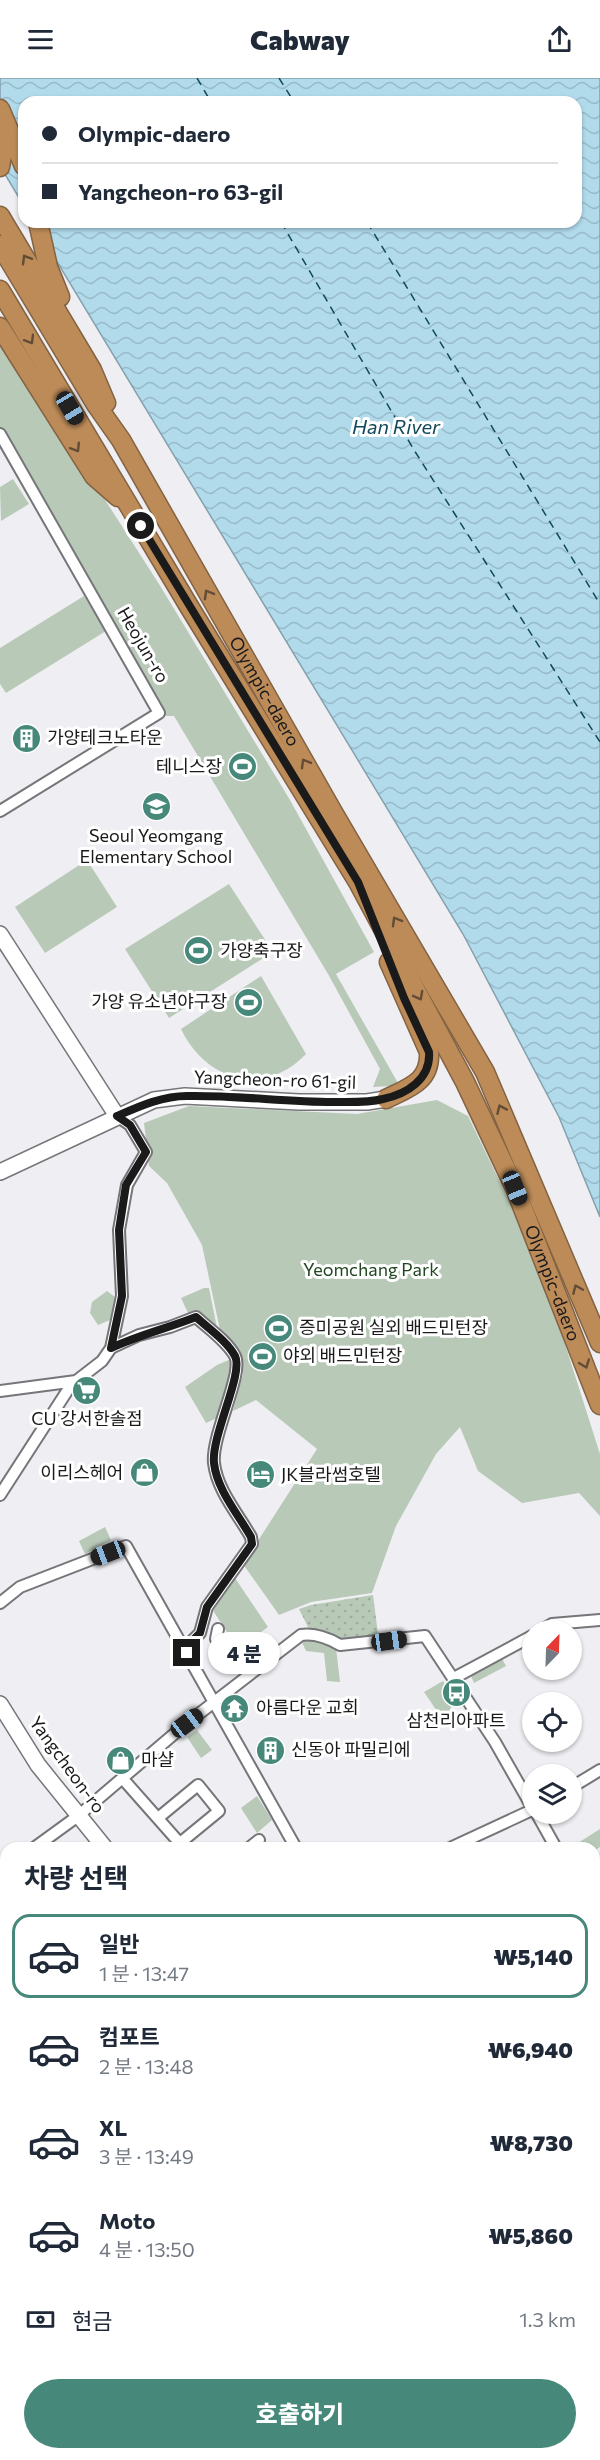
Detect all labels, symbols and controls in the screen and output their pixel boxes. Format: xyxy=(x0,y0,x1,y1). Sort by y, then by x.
icon: menu xyxy=(24,23,57,56)
text: Cabway xyxy=(250,23,350,56)
icon: share xyxy=(543,23,576,56)
text: Olympic-daero xyxy=(78,120,230,147)
text: Yangcheon-ro 63-gil xyxy=(78,178,283,205)
one-way arrow xyxy=(21,255,33,265)
one-way arrow xyxy=(23,334,34,344)
car xyxy=(53,388,87,428)
water label: Han River xyxy=(352,414,441,438)
one-way arrow xyxy=(68,442,80,452)
route start xyxy=(127,512,154,539)
one-way arrow xyxy=(204,589,216,600)
street label: Heojun-ro xyxy=(113,603,174,686)
street label: Olympic-daero xyxy=(225,632,305,750)
building icon: 가양테크노타운 xyxy=(10,722,42,754)
place label: 가양테크노타운 xyxy=(47,726,163,748)
sports icon: 테니스장 xyxy=(227,751,259,783)
place label: 테니스장 xyxy=(156,755,222,777)
one-way arrow xyxy=(301,759,312,769)
school or university icon: Seoul Yeomgang Elementary School xyxy=(140,791,172,823)
place label: Seoul Yeomgang Elementary School xyxy=(80,824,232,867)
one-way arrow xyxy=(392,917,403,927)
sports icon: 가양축구장 xyxy=(183,935,215,967)
place label: 가양축구장 xyxy=(220,939,303,961)
sports icon: 가양 유소년야구장 xyxy=(232,986,264,1018)
one-way arrow xyxy=(412,989,423,1000)
place label: 가양 유소년야구장 xyxy=(91,990,227,1012)
street label: Yangcheon-ro 61-gil xyxy=(193,1065,357,1093)
one-way arrow xyxy=(497,1105,509,1116)
car xyxy=(500,1168,530,1208)
street label: Olympic-daero xyxy=(520,1221,586,1344)
park label: Yeomchang Park xyxy=(303,1258,439,1280)
one-way arrow xyxy=(573,1284,585,1295)
sports icon: 증미공원 실외 배드민턴장 xyxy=(262,1312,294,1344)
place label: 증미공원 실외 배드민턴장 xyxy=(299,1316,488,1338)
sports icon: 야외 배드민턴장 xyxy=(246,1340,278,1372)
place label: 야외 배드민턴장 xyxy=(283,1344,402,1366)
one-way arrow xyxy=(578,1358,591,1369)
supermarket icon: CU 강서한솔점 xyxy=(71,1374,103,1406)
place label: CU 강서한솔점 xyxy=(31,1407,143,1429)
shop icon: 이리스헤어 xyxy=(128,1457,160,1489)
hotel icon: JK블라썸호텔 xyxy=(244,1459,276,1491)
place label: 이리스헤어 xyxy=(40,1461,123,1483)
place label: JK블라썸호텔 xyxy=(281,1463,381,1485)
car xyxy=(88,1538,128,1568)
north arrow xyxy=(522,1620,582,1680)
map controls xyxy=(522,1620,582,1824)
car xyxy=(370,1630,408,1652)
callout: 4 분 xyxy=(208,1632,280,1674)
route end xyxy=(173,1639,200,1666)
text: 4 분 xyxy=(227,1641,261,1665)
bus stop icon: 삼천리아파트 xyxy=(440,1676,472,1708)
temple icon: 아름다운 교회 xyxy=(219,1692,251,1724)
button: locate xyxy=(522,1692,582,1752)
place label: 아름다운 교회 xyxy=(256,1696,359,1718)
car xyxy=(167,1705,207,1741)
place label: 삼천리아파트 xyxy=(406,1709,506,1731)
street label: Yangcheon-ro xyxy=(25,1712,110,1817)
building icon: 신동아 파밀리에 xyxy=(254,1734,286,1766)
place label: 신동아 파밀리에 xyxy=(291,1738,410,1760)
shop icon: 마샬 xyxy=(104,1744,136,1776)
place label: 마샬 xyxy=(141,1748,174,1770)
button: layers xyxy=(522,1764,582,1824)
text: 차량 선택 xyxy=(24,1861,129,1894)
icon: car xyxy=(27,1929,81,1983)
text: 일반 xyxy=(99,1930,139,1957)
text: ₩5,140 xyxy=(493,1943,573,1970)
text: 1 분 · 13:47 xyxy=(99,1961,189,1985)
icon: car xyxy=(27,2022,81,2076)
text: 컴포트 xyxy=(99,2023,160,2050)
text: ₩6,940 xyxy=(488,2036,573,2063)
text: 2 분 · 13:48 xyxy=(99,2054,194,2078)
text: XL xyxy=(99,2114,127,2141)
icon: car xyxy=(27,2115,81,2169)
text: ₩8,730 xyxy=(490,2129,573,2156)
text: 3 분 · 13:49 xyxy=(99,2144,194,2168)
text: Moto xyxy=(99,2207,155,2234)
icon: car xyxy=(27,2208,81,2262)
text: ₩5,860 xyxy=(489,2222,573,2249)
text: 4 분 · 13:50 xyxy=(99,2237,195,2261)
icon: cash xyxy=(24,2303,57,2336)
text: 현금 xyxy=(72,2307,112,2334)
text: 1.3 km xyxy=(519,2307,576,2331)
button: 호출하기 xyxy=(24,2379,576,2448)

